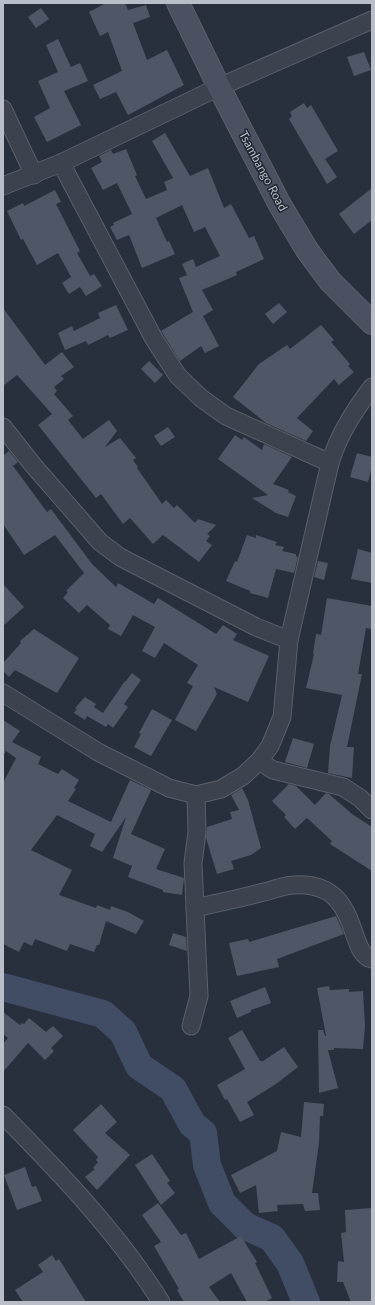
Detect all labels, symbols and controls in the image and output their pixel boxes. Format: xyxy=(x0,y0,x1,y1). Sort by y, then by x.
street label: Tsambango Road xyxy=(236,128,291,213)

